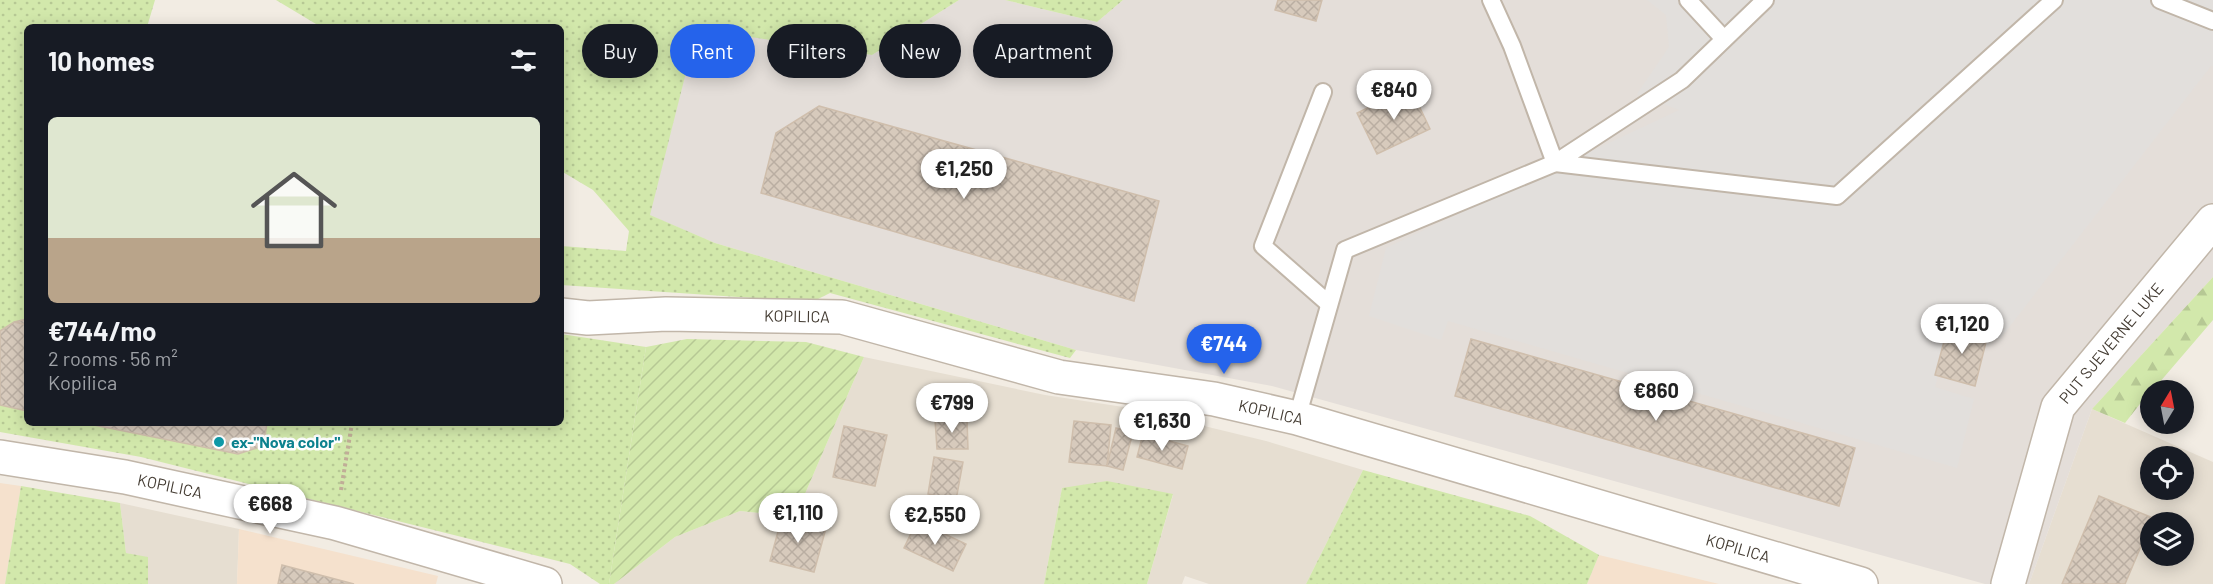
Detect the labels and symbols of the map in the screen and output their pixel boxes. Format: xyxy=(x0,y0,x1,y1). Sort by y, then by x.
pin: €840 xyxy=(1358,70,1430,121)
pin: €1,250 xyxy=(915,149,1013,200)
street label: PUT SJEVERNE LUKE xyxy=(2055,278,2167,407)
pin: €1,120 xyxy=(1913,304,2011,355)
street label: KOPILICA xyxy=(764,305,830,326)
pin: €744 xyxy=(1188,324,1260,375)
pin: €860 xyxy=(1620,371,1692,422)
north arrow xyxy=(2140,380,2194,434)
pin: €799 xyxy=(916,383,988,434)
street label: KOPILICA xyxy=(1237,395,1306,428)
pin: €1,630 xyxy=(1113,401,1211,452)
place label: ex-"Nova color" xyxy=(231,432,340,451)
marker: ex-"Nova color" xyxy=(212,435,226,449)
street label: KOPILICA xyxy=(136,469,205,502)
pin: €668 xyxy=(234,484,306,535)
pin: €1,110 xyxy=(749,493,847,544)
pin: €2,550 xyxy=(886,495,984,546)
street label: KOPILICA xyxy=(1704,529,1773,566)

